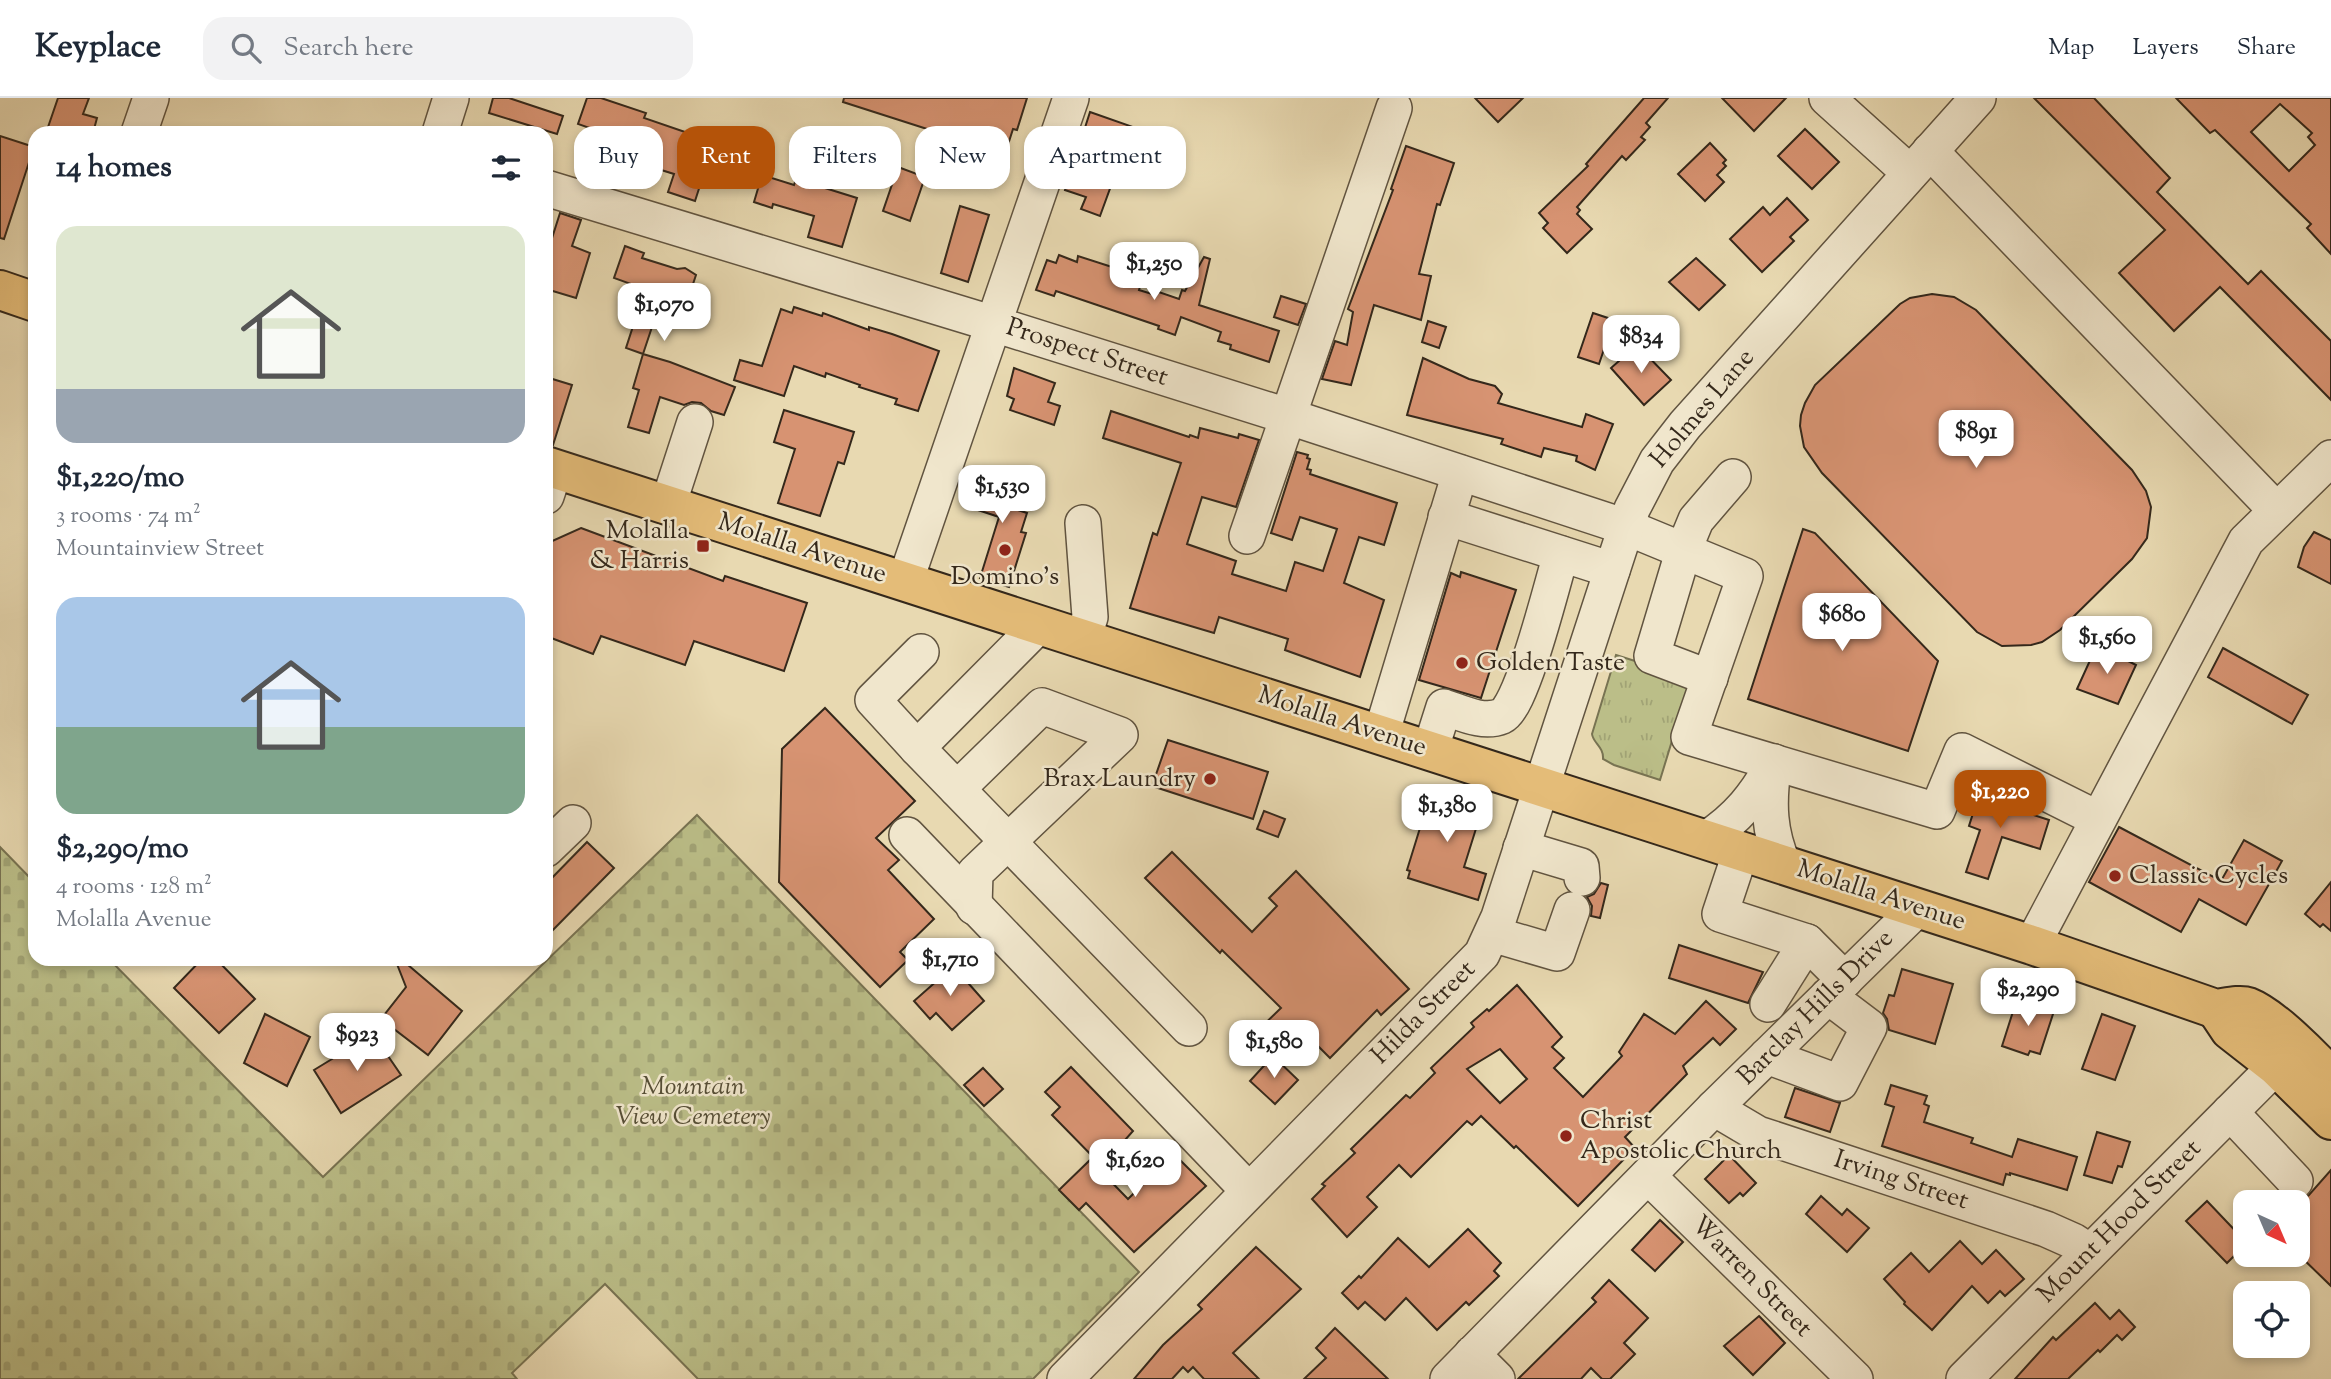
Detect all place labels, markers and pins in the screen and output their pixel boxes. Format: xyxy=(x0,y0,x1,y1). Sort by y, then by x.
pin: $1,250 xyxy=(1097,242,1211,302)
pin: $1,070 xyxy=(607,284,721,343)
pin: $834 xyxy=(1600,316,1682,375)
pin: $891 xyxy=(1935,410,2017,470)
pin: $1,530 xyxy=(945,466,1059,525)
place label: Molalla & Harris xyxy=(590,513,689,580)
marker: Molalla & Harris xyxy=(695,538,711,554)
marker: Domino's xyxy=(997,542,1013,558)
place label: Domino's xyxy=(951,559,1059,596)
pin: $680 xyxy=(1801,594,1883,653)
pin: $1,560 xyxy=(2050,616,2164,676)
place label: Golden Taste xyxy=(1476,645,1625,682)
marker: Golden Taste xyxy=(1454,655,1470,671)
place label: Brax Laundry xyxy=(1044,761,1196,798)
pin: $1,220 xyxy=(1943,770,2057,830)
marker: Brax Laundry xyxy=(1202,771,1218,787)
pin: $1,380 xyxy=(1390,784,1504,844)
place label: Classic Cycles xyxy=(2129,858,2288,895)
marker: Classic Cycles xyxy=(2107,868,2123,884)
pin: $1,710 xyxy=(893,939,1007,998)
pin: $2,290 xyxy=(1971,968,2085,1028)
pin: $923 xyxy=(316,1014,398,1073)
pin: $1,580 xyxy=(1217,1020,1331,1080)
place label: Christ Apostolic Church xyxy=(1580,1103,1782,1170)
marker: Christ Apostolic Church xyxy=(1558,1128,1574,1144)
pin: $1,620 xyxy=(1078,1140,1192,1199)

